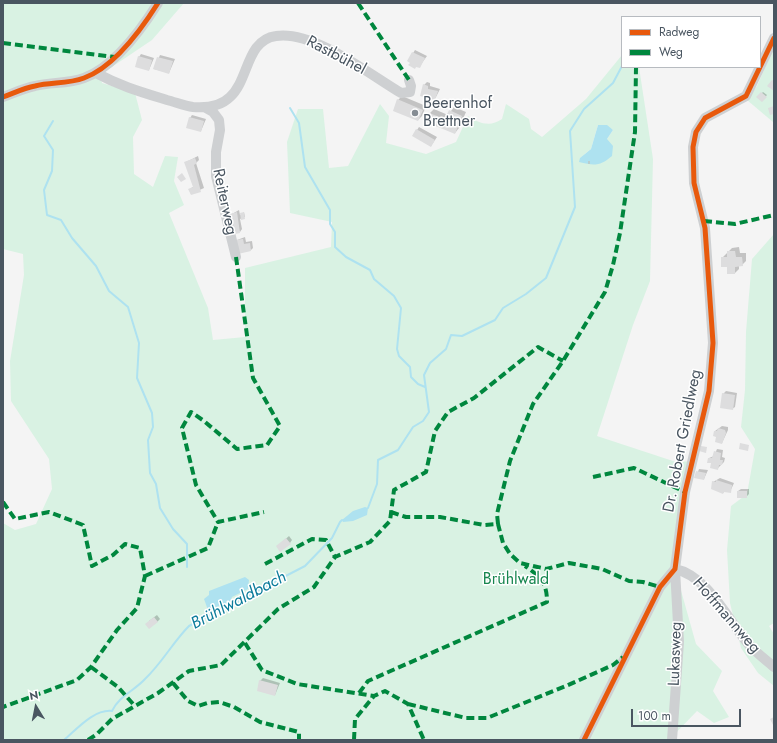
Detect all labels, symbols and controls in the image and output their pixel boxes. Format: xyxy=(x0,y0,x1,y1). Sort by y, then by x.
legend xyxy=(621,16,761,68)
text: Radweg xyxy=(659,23,699,41)
street label: Rastbühel xyxy=(303,32,369,80)
text: Weg xyxy=(659,43,683,61)
place label: Beerenhof Brettner xyxy=(423,94,492,132)
marker: Beerenhof Brettner xyxy=(410,108,420,118)
street label: Reiterweg xyxy=(208,167,240,237)
street label: Dr. Robert Griedlweg xyxy=(660,368,706,514)
water label: Brühlwaldbach xyxy=(188,567,290,635)
park label: Brühlwald xyxy=(483,570,549,590)
street label: Hoffmannweg xyxy=(688,574,764,658)
street label: Lukasweg xyxy=(665,621,687,687)
north arrow xyxy=(16,687,56,727)
text: N xyxy=(28,687,40,704)
scale bar xyxy=(633,701,743,727)
text: 100 m xyxy=(638,707,671,725)

